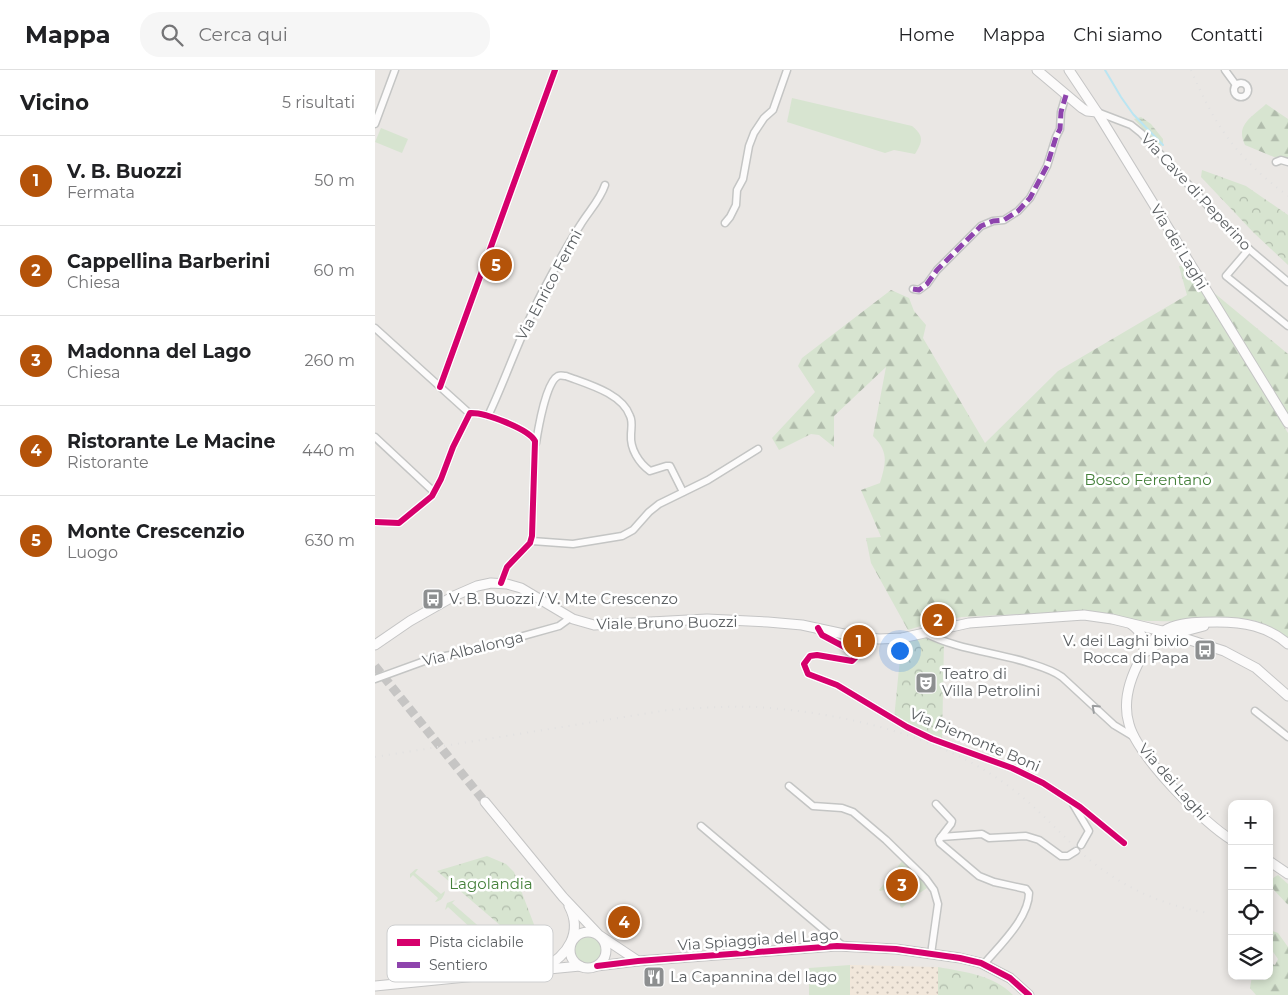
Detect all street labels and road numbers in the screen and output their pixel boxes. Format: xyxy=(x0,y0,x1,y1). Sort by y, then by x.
street label: Via Cave di Peperino xyxy=(1137,129,1256,254)
street label: Via dei Laghi xyxy=(1146,201,1212,293)
street label: Via Enrico Fermi xyxy=(511,226,586,343)
street label: Viale Bruno Buozzi xyxy=(596,612,738,633)
street label: Via Albalonga xyxy=(420,627,525,670)
street label: Via Piemonte Boni xyxy=(907,703,1043,776)
street label: Via dei Laghi xyxy=(1135,739,1212,824)
street label: Via Spiaggia del Lago xyxy=(677,924,839,955)

